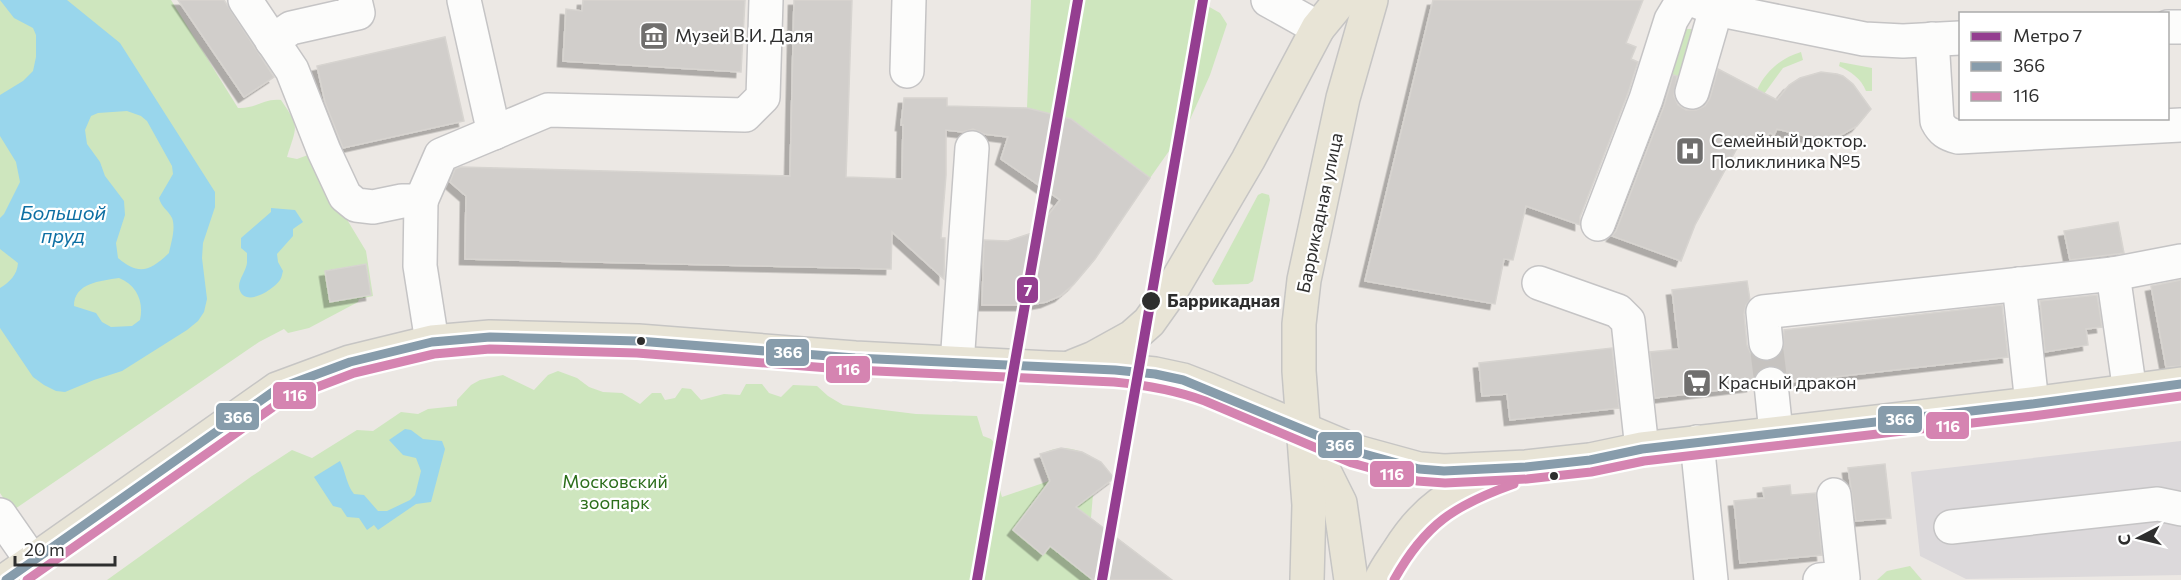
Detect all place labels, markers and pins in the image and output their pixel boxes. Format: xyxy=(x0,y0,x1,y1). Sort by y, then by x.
museum icon: Музей В.И. Даля xyxy=(638,20,670,52)
place label: Музей В.И. Даля xyxy=(675,24,813,46)
place label: Семейный доктор. Поликлиника №5 xyxy=(1711,129,1867,172)
hospital icon: Семейный доктор. Поликлиника №5 xyxy=(1674,135,1706,167)
place label: Баррикадная xyxy=(1167,289,1280,311)
marker: Баррикадная xyxy=(1140,290,1162,312)
unlabelled marker xyxy=(635,335,647,347)
supermarket icon: Красный дракон xyxy=(1681,367,1713,399)
place label: Красный дракон xyxy=(1718,371,1857,393)
unlabelled marker xyxy=(1548,470,1560,482)

